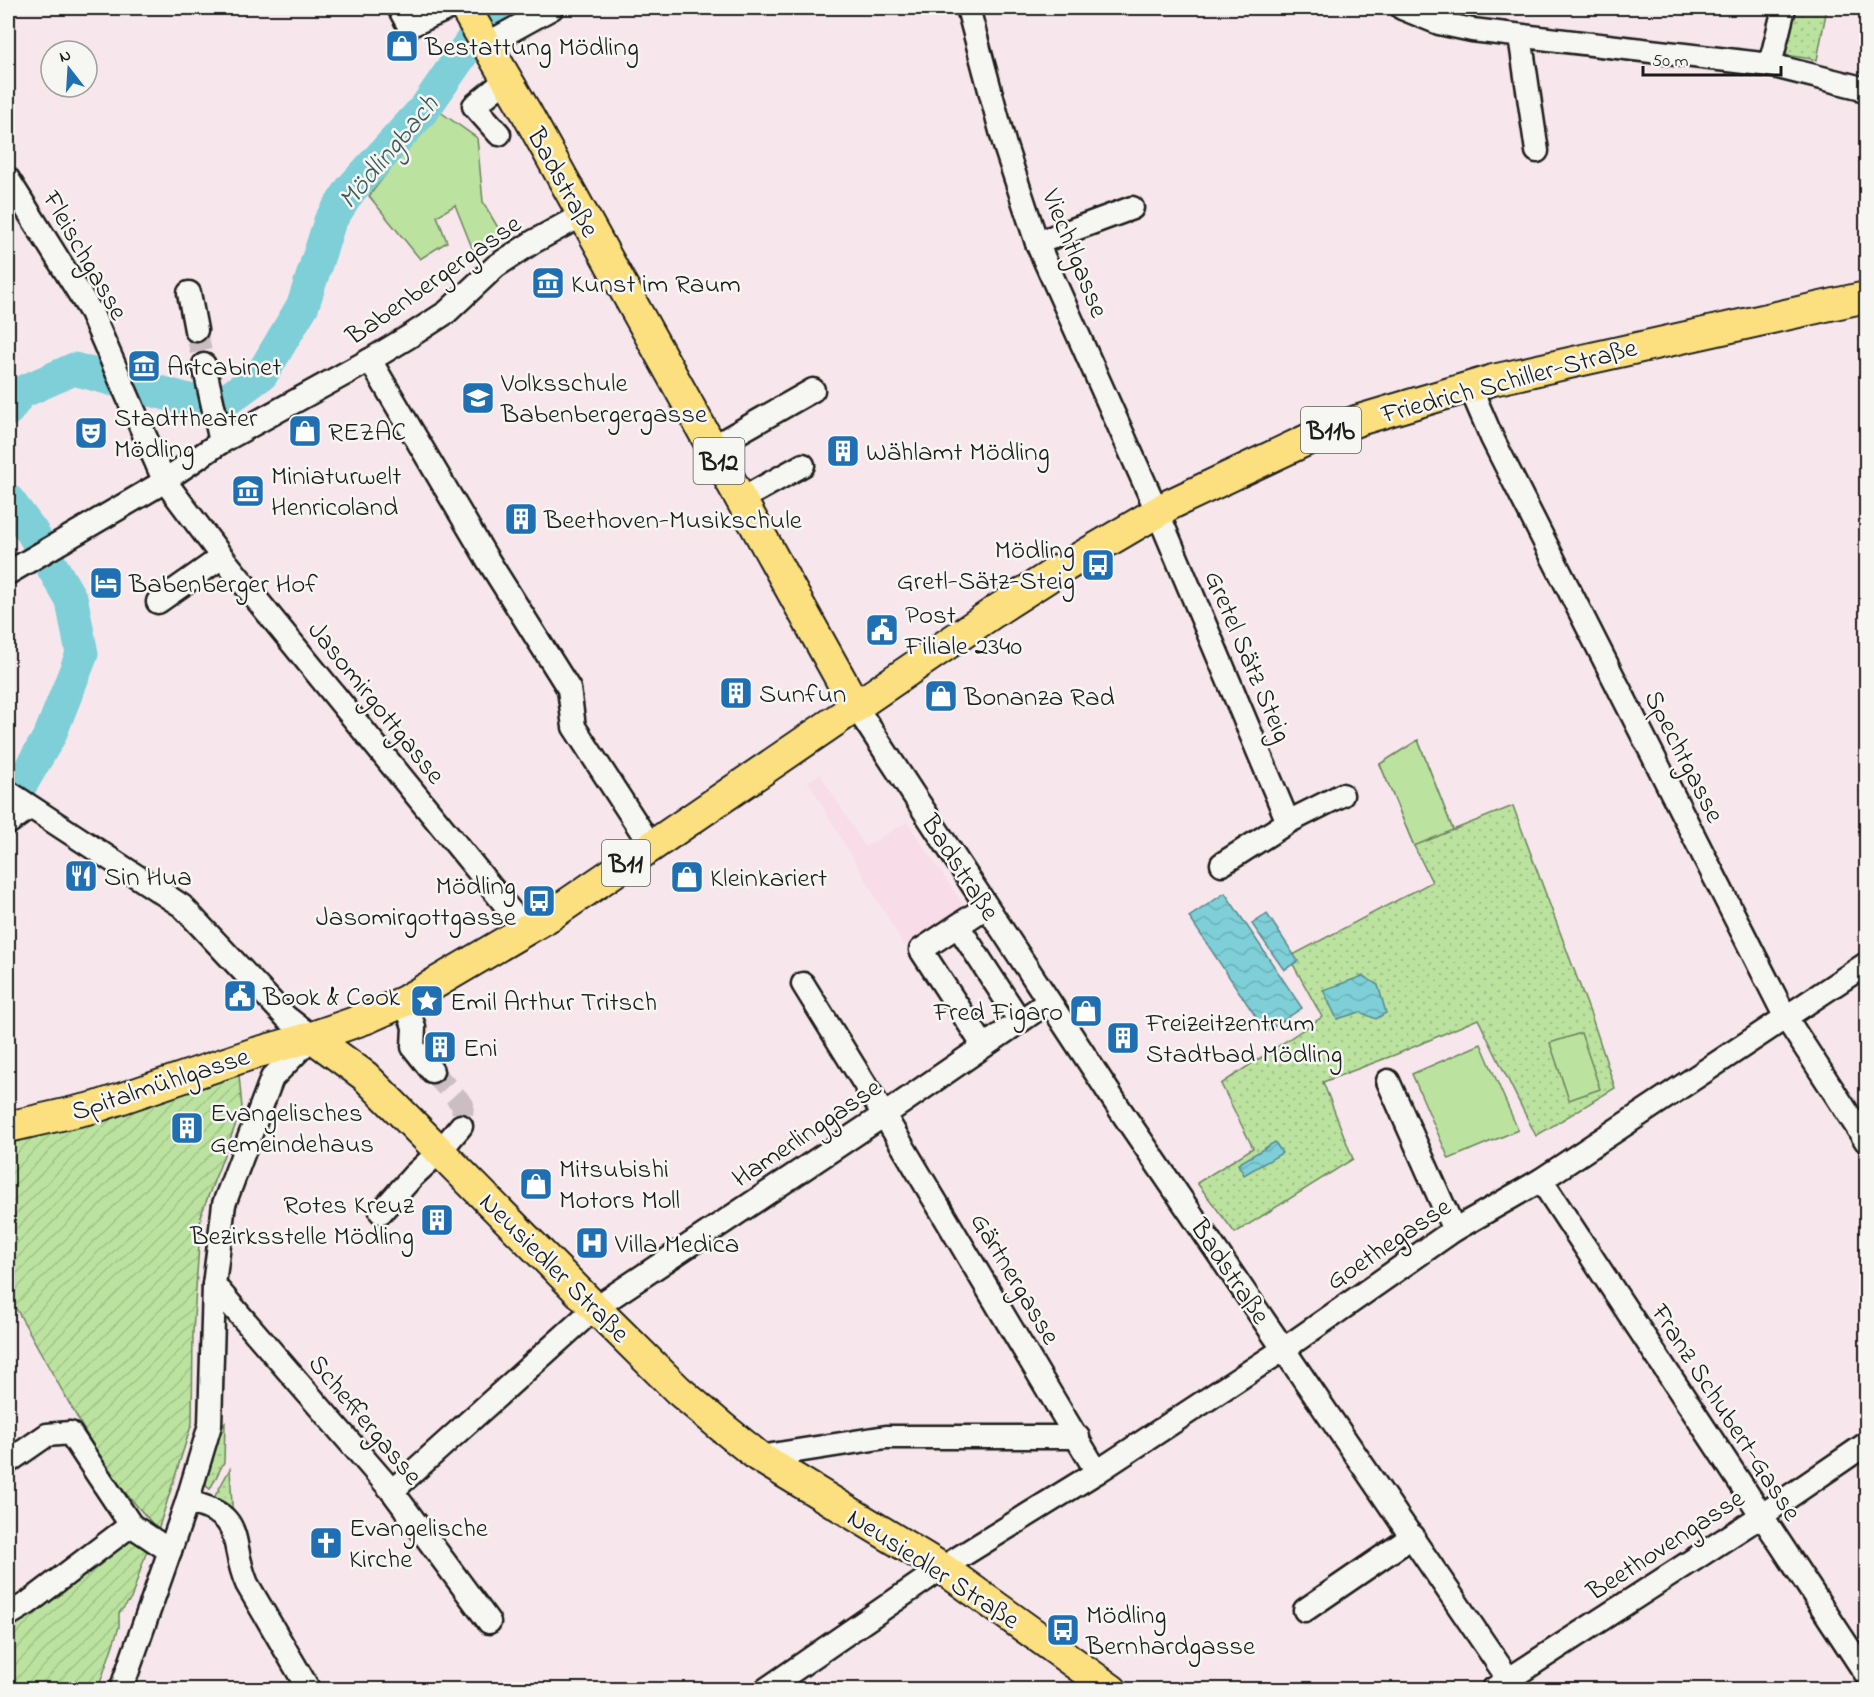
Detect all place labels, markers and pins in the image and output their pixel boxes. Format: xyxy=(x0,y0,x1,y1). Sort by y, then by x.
shop icon: Bestattung Mödling xyxy=(384,28,420,64)
place label: Bestattung Mödling xyxy=(424,29,639,68)
museum icon: Kunst im Raum xyxy=(530,265,566,301)
place label: Kunst im Raum xyxy=(571,266,741,305)
museum icon: Artcabinet xyxy=(126,348,162,384)
place label: Artcabinet xyxy=(167,349,281,388)
place label: Volksschule Babenbergergasse xyxy=(500,365,708,435)
school or university icon: Volksschule Babenbergergasse xyxy=(460,380,496,416)
place label: Stadttheater Mödling xyxy=(114,400,258,470)
shop icon: REZAC xyxy=(287,413,323,449)
place label: REZAC xyxy=(328,414,406,453)
theatre icon: Stadttheater Mödling xyxy=(73,415,109,451)
building icon: Wählamt Mödling xyxy=(825,433,861,469)
place label: Wählamt Mödling xyxy=(866,434,1050,473)
place label: Miniaturwelt Henricoland xyxy=(271,458,401,528)
museum icon: Miniaturwelt Henricoland xyxy=(230,473,266,509)
building icon: Beethoven-Musikschule xyxy=(503,501,539,537)
place label: Beethoven-Musikschule xyxy=(543,502,803,541)
place label: Mödling Gretl-Sätz-Steig xyxy=(897,532,1075,602)
bus stop icon: Mödling Gretl-Sätz-Steig xyxy=(1080,547,1116,583)
hotel icon: Babenberger Hof xyxy=(88,565,124,601)
place label: Babenberger Hof xyxy=(128,566,318,605)
place label: Post Filiale 2340 xyxy=(904,597,1022,667)
public building icon: Post Filiale 2340 xyxy=(864,612,900,648)
building icon: Sunfun xyxy=(718,675,754,711)
place label: Sunfun xyxy=(759,676,846,715)
shop icon: Bonanza Rad xyxy=(923,678,959,714)
place label: Bonanza Rad xyxy=(963,679,1115,718)
restaurant icon: Sin Hua xyxy=(63,858,99,894)
place label: Sin Hua xyxy=(104,859,192,898)
shop icon: Kleinkariert xyxy=(669,859,705,895)
place label: Kleinkariert xyxy=(710,860,827,899)
place label: Mödling Jasomirgottgasse xyxy=(316,868,517,938)
bus stop icon: Mödling Jasomirgottgasse xyxy=(521,883,557,919)
public building icon: Book & Cook xyxy=(222,978,258,1014)
place label: Book & Cook xyxy=(262,979,400,1018)
place icon: Emil Arthur Tritsch xyxy=(409,983,445,1019)
place label: Emil Arthur Tritsch xyxy=(450,984,657,1023)
shop icon: Fred Figaro xyxy=(1068,993,1104,1029)
place label: Fred Figaro xyxy=(933,994,1063,1033)
place label: Freizeitzentrum Stadtbad Mödling xyxy=(1145,1005,1342,1075)
building icon: Freizeitzentrum Stadtbad Mödling xyxy=(1105,1020,1141,1056)
building icon: Eni xyxy=(422,1029,458,1065)
place label: Eni xyxy=(463,1030,498,1069)
place label: Evangelisches Gemeindehaus xyxy=(210,1095,374,1165)
building icon: Evangelisches Gemeindehaus xyxy=(169,1110,205,1146)
place label: Mitsubishi Motors Moll xyxy=(559,1151,680,1221)
shop icon: Mitsubishi Motors Moll xyxy=(518,1166,554,1202)
place label: Rotes Kreuz Bezirksstelle Mödling xyxy=(189,1187,415,1257)
building icon: Rotes Kreuz Bezirksstelle Mödling xyxy=(419,1202,455,1238)
hospital icon: Villa Medica xyxy=(574,1225,610,1261)
place label: Villa Medica xyxy=(614,1226,739,1265)
place label: Evangelische Kirche xyxy=(349,1510,489,1580)
church icon: Evangelische Kirche xyxy=(308,1525,344,1561)
place label: Mödling Bernhardgasse xyxy=(1085,1597,1256,1667)
bus stop icon: Mödling Bernhardgasse xyxy=(1045,1612,1081,1648)

